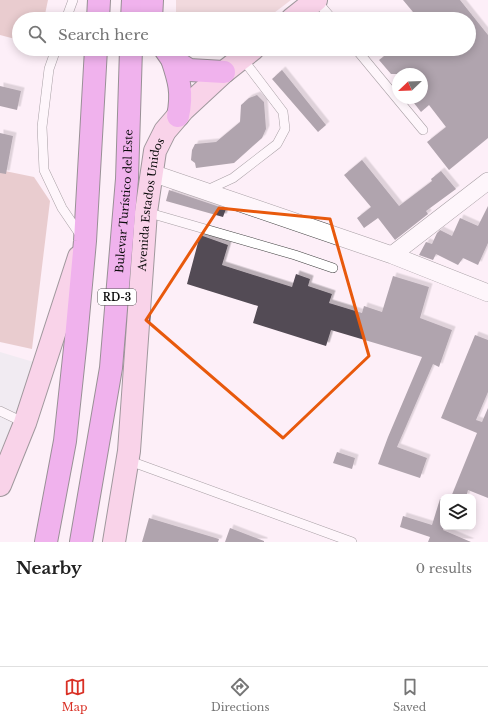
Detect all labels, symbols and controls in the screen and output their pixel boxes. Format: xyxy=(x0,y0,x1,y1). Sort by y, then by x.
search box xyxy=(12,12,476,56)
icon: search xyxy=(26,23,48,45)
text: Search here xyxy=(58,25,149,44)
north arrow xyxy=(392,68,428,104)
street label: Bulevar Turístico del Este xyxy=(112,129,136,273)
street label: Avenida Estados Unidos xyxy=(135,135,167,273)
road number: RD-3 xyxy=(98,289,136,305)
map controls xyxy=(440,494,476,530)
button: layers xyxy=(440,494,476,530)
text: Nearby xyxy=(16,558,82,579)
text: 0 results xyxy=(416,560,472,577)
tab: Map xyxy=(62,676,87,714)
tab: Directions xyxy=(211,676,269,714)
tab: Saved xyxy=(393,676,426,714)

